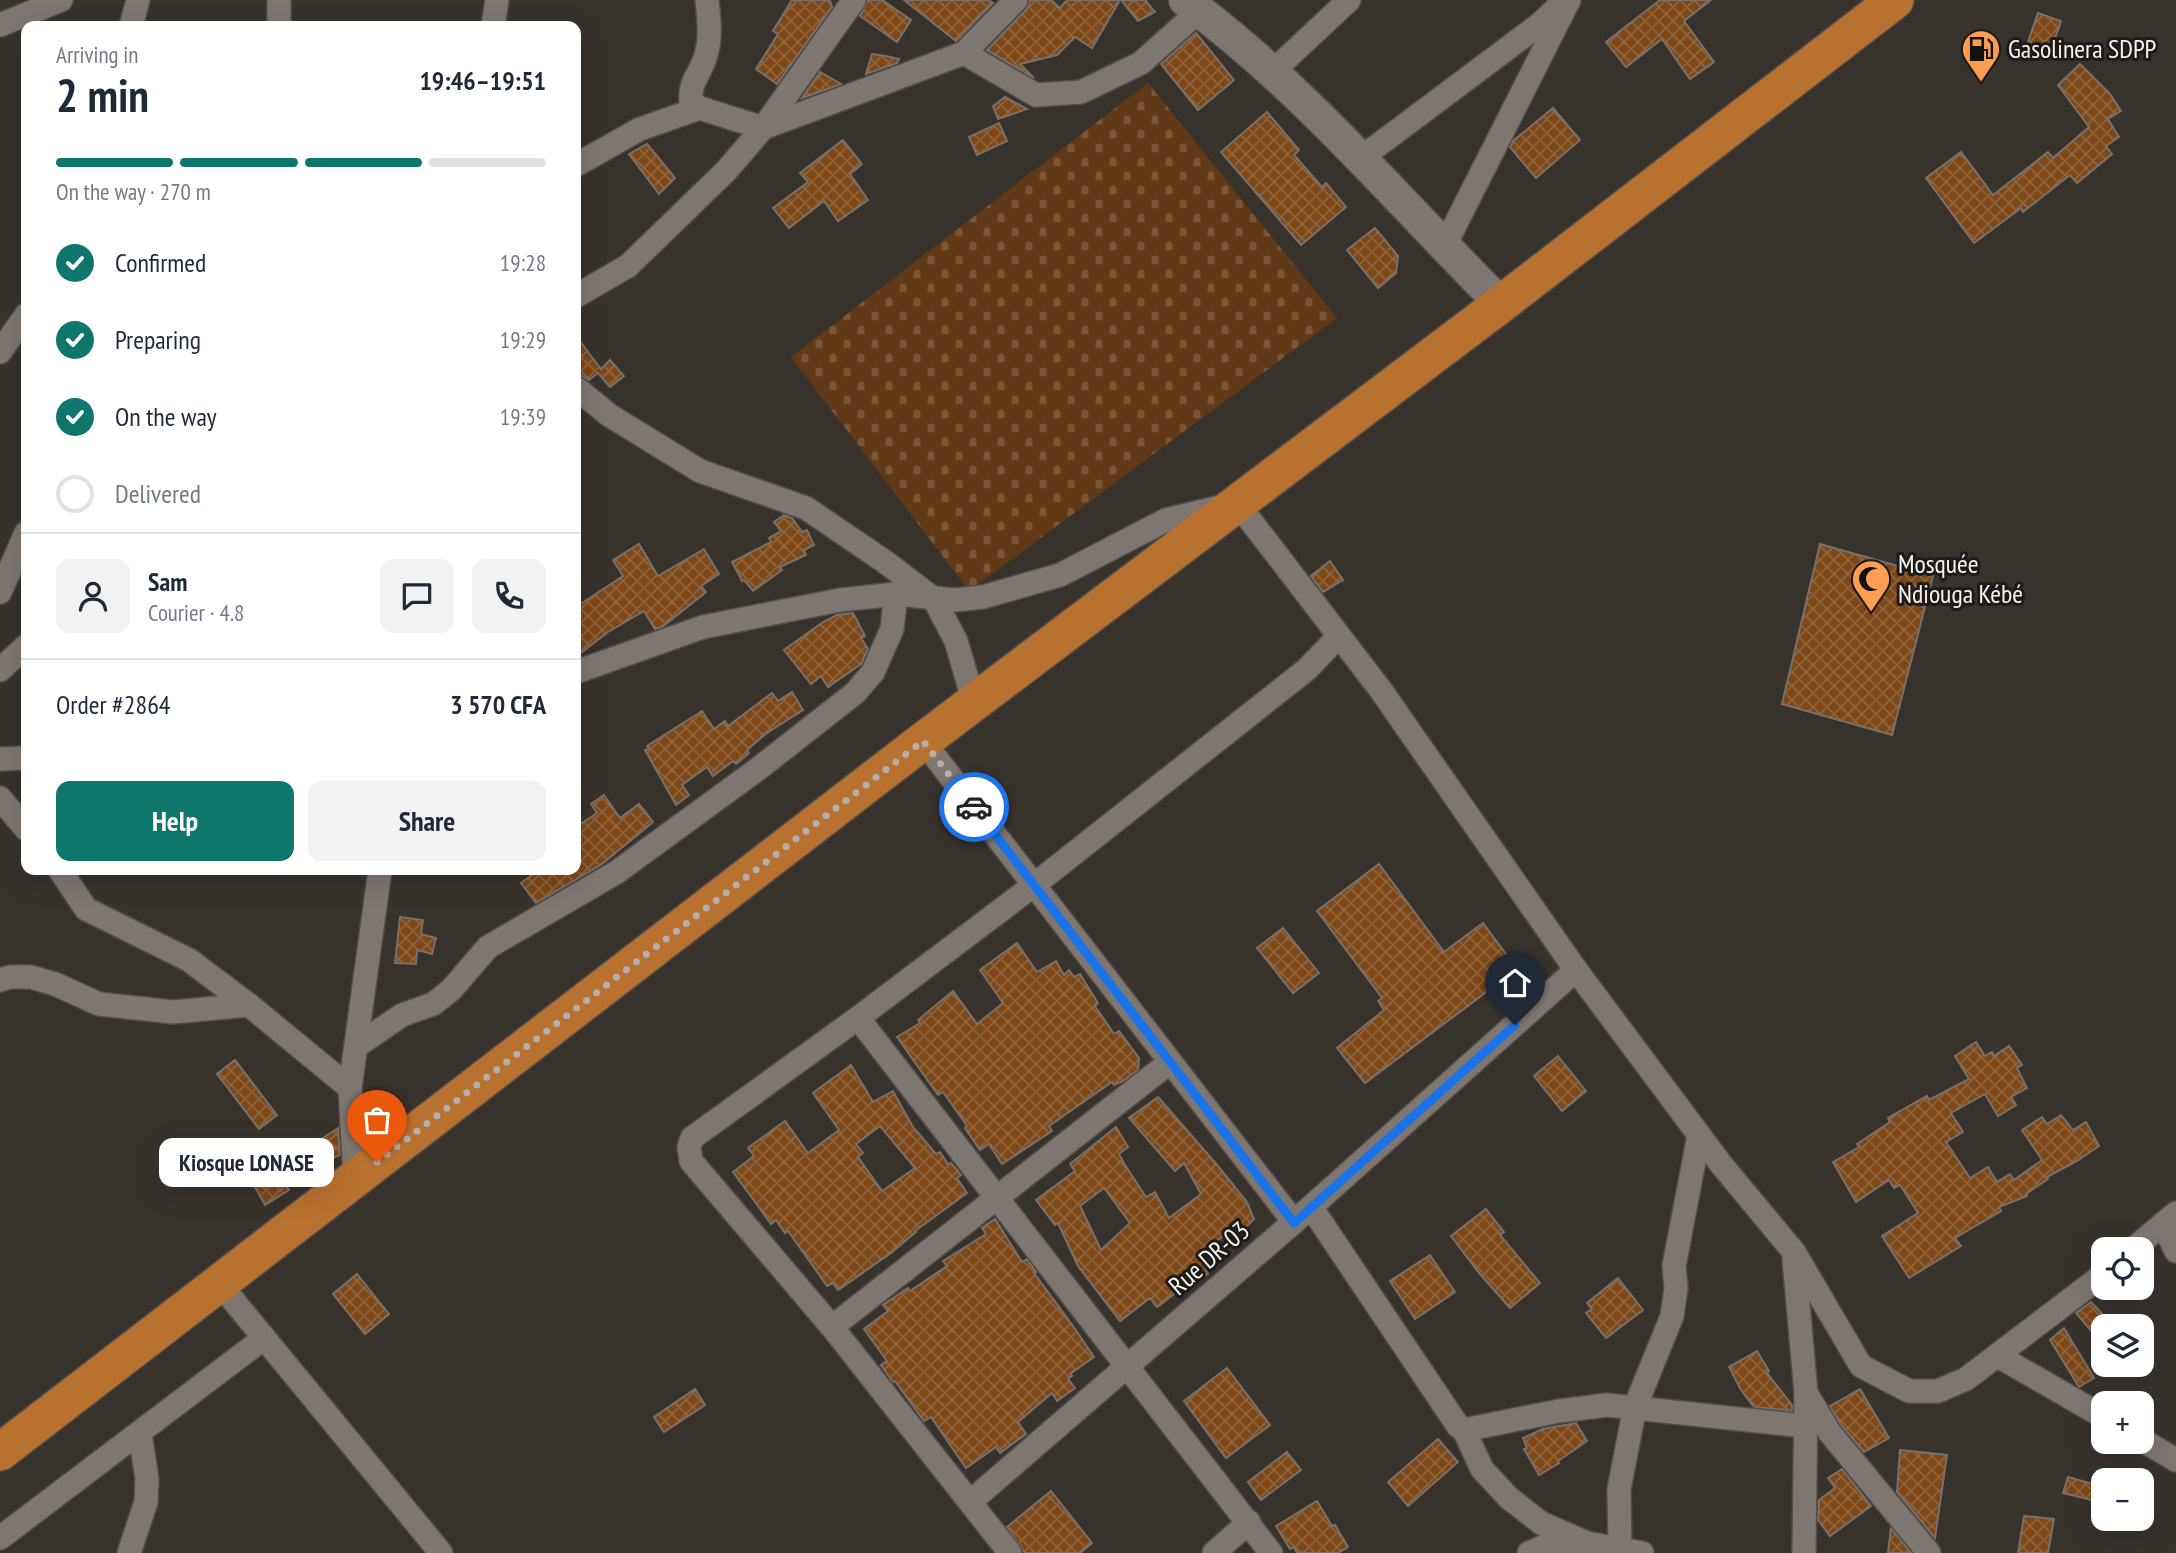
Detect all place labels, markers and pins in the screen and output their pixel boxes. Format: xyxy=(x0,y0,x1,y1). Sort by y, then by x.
fuel station icon: Gasolinera SDPP xyxy=(1960,28,2002,83)
place label: Gasolinera SDPP xyxy=(2008,32,2156,65)
place label: Mosquée Ndiouga Kébé xyxy=(1898,547,2023,610)
mosque icon: Mosquée Ndiouga Kébé xyxy=(1850,558,1892,613)
pin xyxy=(1485,953,1545,1025)
pin xyxy=(347,1090,407,1162)
callout: Kiosque LONASE xyxy=(160,1138,335,1186)

